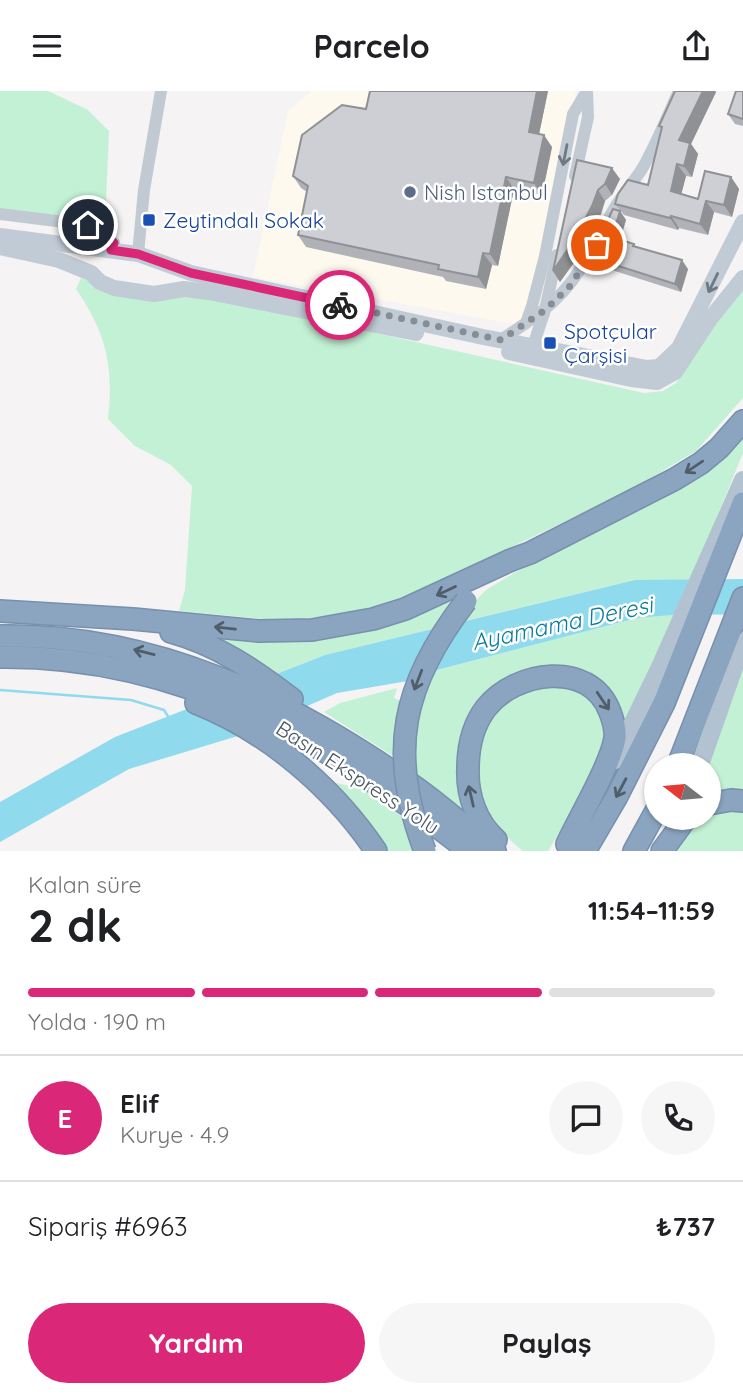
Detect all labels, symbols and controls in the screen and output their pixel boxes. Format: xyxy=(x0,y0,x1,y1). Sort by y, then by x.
text: Parcelo xyxy=(313,26,430,66)
icon: menu xyxy=(28,27,66,65)
icon: share xyxy=(677,27,715,65)
one-way arrow xyxy=(558,143,571,166)
place label: Nish Istanbul xyxy=(424,179,548,205)
marker: Nish Istanbul xyxy=(402,184,418,200)
pin xyxy=(58,195,118,255)
icon: home xyxy=(69,206,107,244)
place label: Zeytindalı Sokak xyxy=(163,207,324,233)
marker: Zeytindalı Sokak xyxy=(141,212,157,228)
pin xyxy=(567,215,627,275)
icon: bag xyxy=(578,226,616,264)
courier xyxy=(305,270,375,340)
one-way arrow xyxy=(706,272,719,293)
icon: bike xyxy=(321,286,359,324)
place label: Spotçular Çarşisi xyxy=(564,318,657,368)
marker: Spotçular Çarşisi xyxy=(542,335,558,351)
one-way arrow xyxy=(684,461,704,475)
one-way arrow xyxy=(436,585,457,599)
water label: Ayamama Deresi xyxy=(469,589,658,656)
one-way arrow xyxy=(214,621,236,634)
one-way arrow xyxy=(133,645,156,659)
one-way arrow xyxy=(411,669,424,691)
one-way arrow xyxy=(596,691,610,710)
street label: Basın Ekspress Yolu xyxy=(271,715,445,839)
north arrow xyxy=(644,753,721,829)
map controls xyxy=(644,753,721,830)
one-way arrow xyxy=(614,778,628,798)
one-way arrow xyxy=(464,785,477,808)
text: Kalan süre xyxy=(28,870,141,899)
text: 11:54–11:59 xyxy=(588,894,715,927)
text: 2 dk xyxy=(28,896,122,954)
text: Yolda · 190 m xyxy=(28,1007,166,1036)
button: chat xyxy=(549,1081,623,1155)
button: phone xyxy=(641,1081,715,1155)
text: Elif xyxy=(120,1087,159,1120)
text: E xyxy=(58,1102,72,1135)
text: Kurye · 4.9 xyxy=(120,1120,229,1149)
text: Sipariş #6963 xyxy=(28,1210,188,1243)
text: ₺737 xyxy=(656,1210,715,1243)
button: Yardım xyxy=(28,1303,365,1383)
button: Paylaş xyxy=(379,1303,715,1383)

